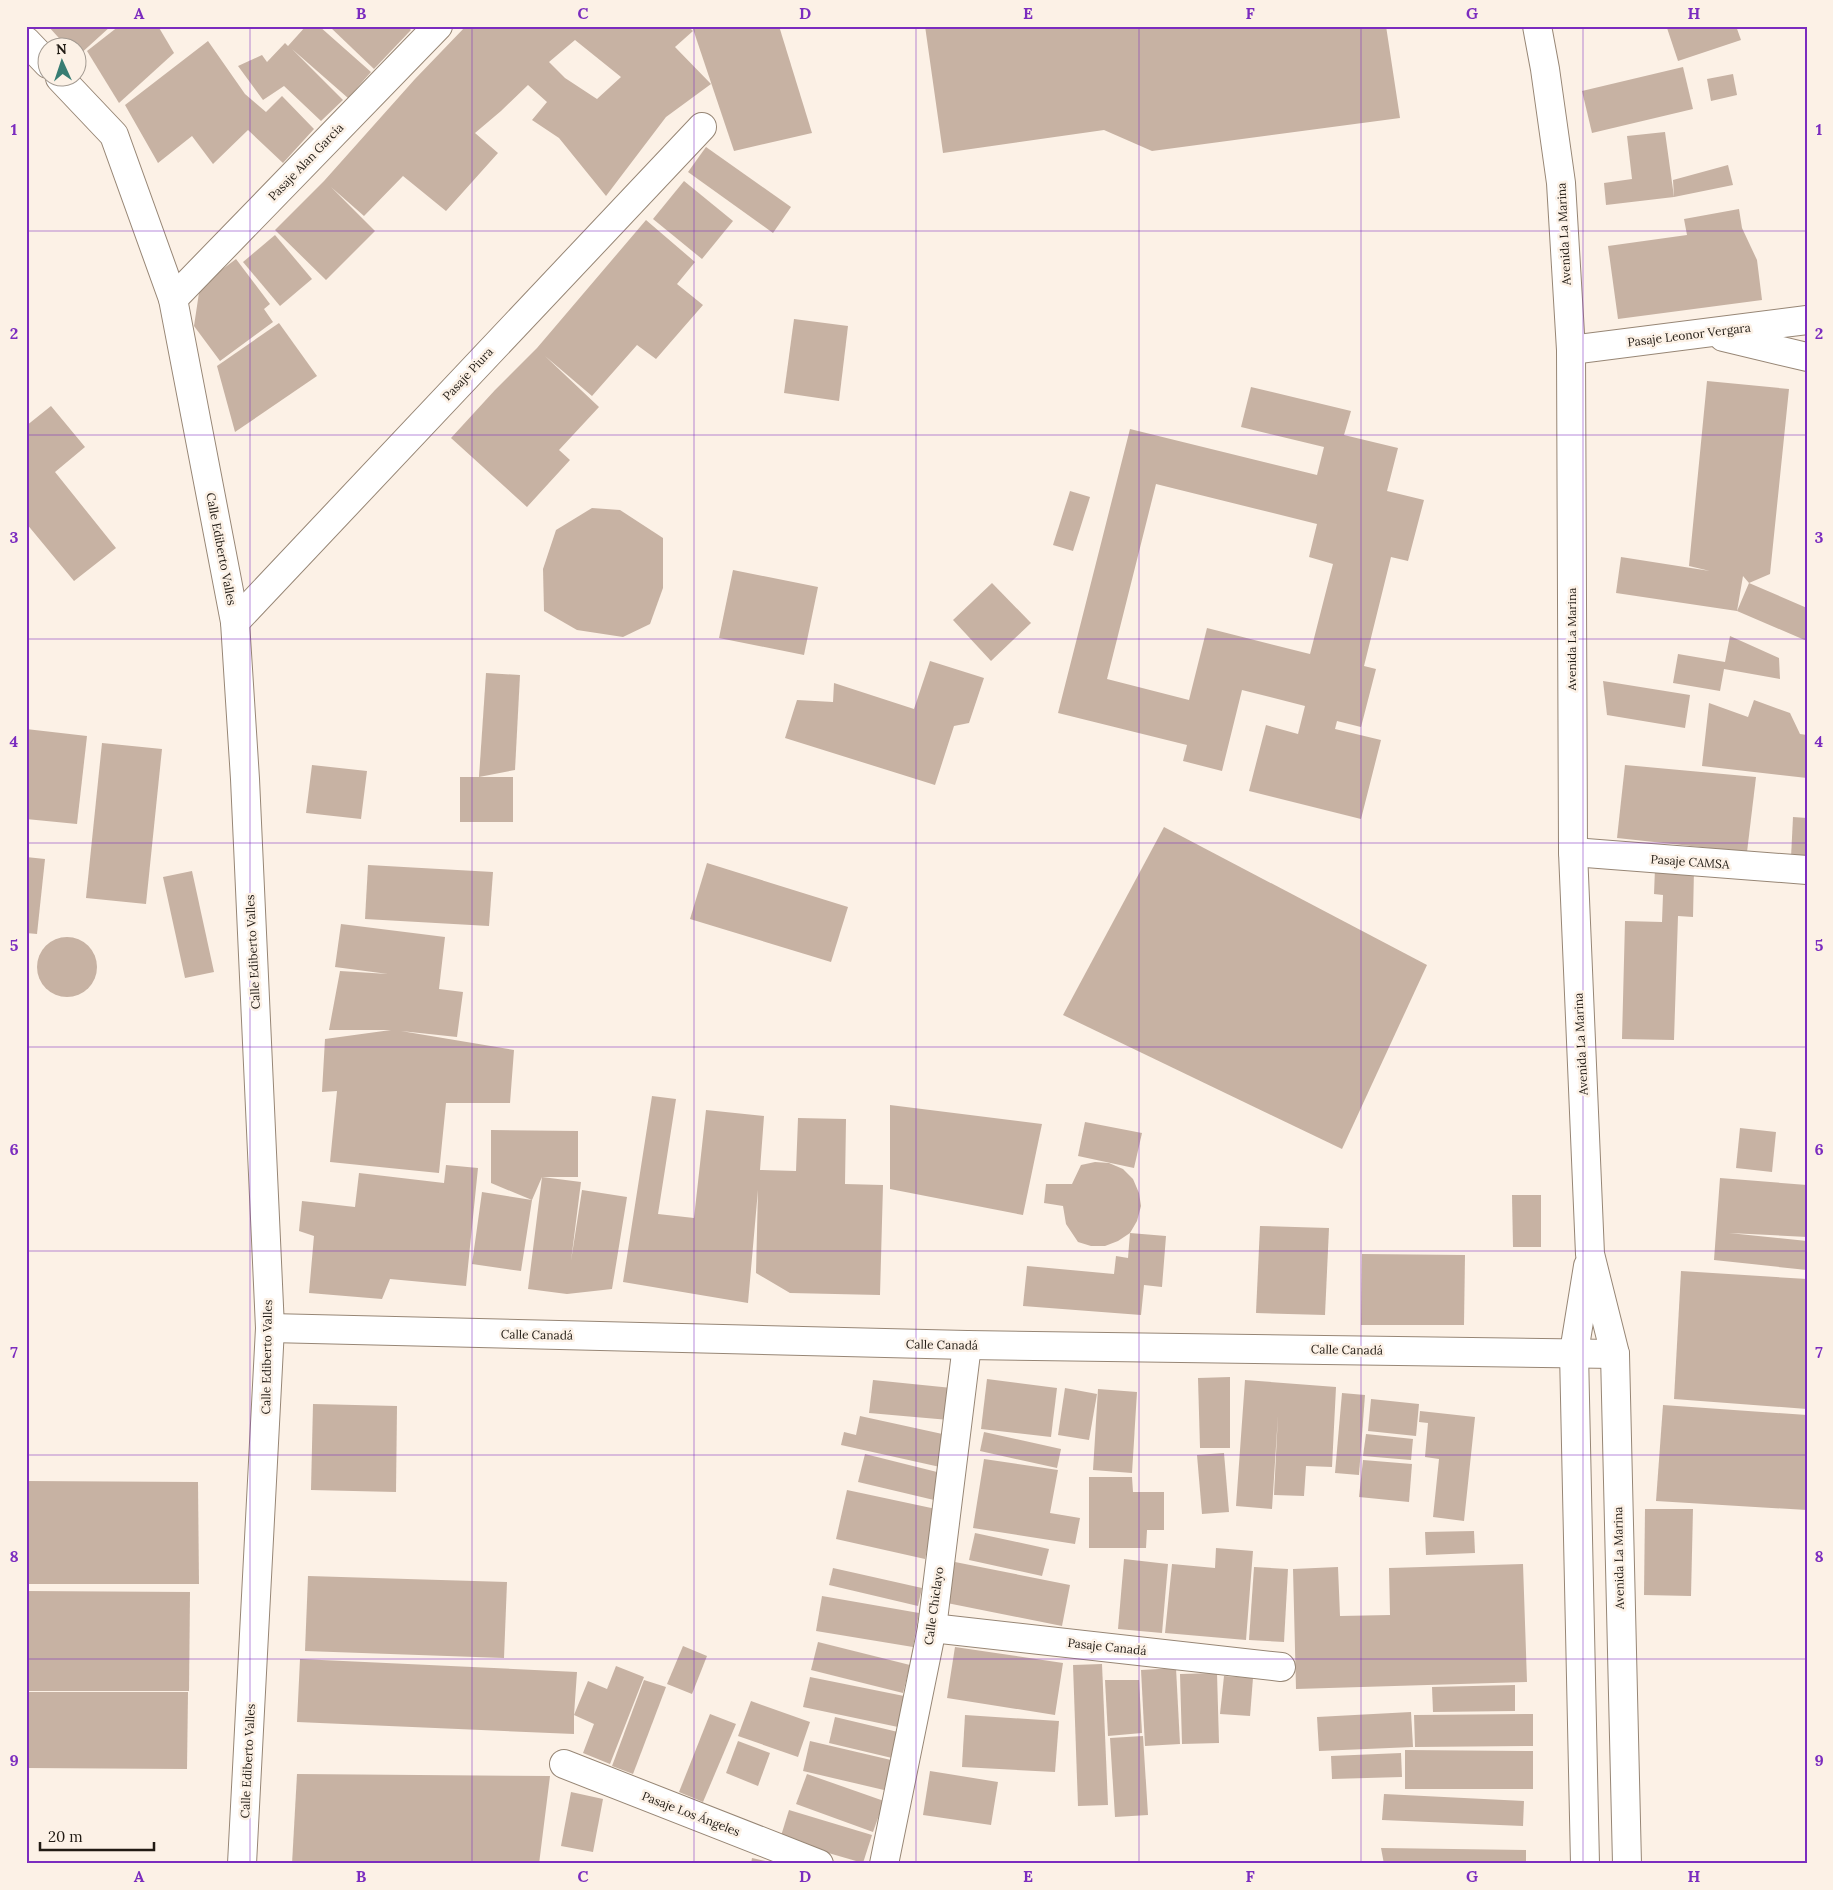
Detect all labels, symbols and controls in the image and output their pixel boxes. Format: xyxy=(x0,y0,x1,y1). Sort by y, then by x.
text: A xyxy=(134,3,145,23)
text: B xyxy=(356,3,367,23)
text: C xyxy=(577,3,589,23)
text: D xyxy=(799,3,811,23)
text: E xyxy=(1023,3,1033,23)
text: F xyxy=(1245,3,1255,23)
text: G xyxy=(1466,3,1478,23)
text: H xyxy=(1688,3,1701,23)
north arrow xyxy=(38,38,88,88)
text: N xyxy=(55,40,67,58)
text: 1 xyxy=(11,119,17,139)
text: 1 xyxy=(1816,119,1822,139)
street label: Pasaje Alan García xyxy=(265,120,346,203)
street label: Avenida La Marina xyxy=(1553,182,1574,287)
street label: Pasaje Leonor Vergara xyxy=(1626,319,1751,350)
text: 2 xyxy=(10,323,18,343)
text: 2 xyxy=(1815,323,1823,343)
street label: Pasaje Piura xyxy=(439,344,496,403)
street label: Calle Ediberto Valles xyxy=(203,491,240,607)
text: 3 xyxy=(10,527,19,547)
text: 3 xyxy=(1815,527,1824,547)
street label: Avenida La Marina xyxy=(1564,588,1579,691)
text: 4 xyxy=(10,731,19,751)
text: 4 xyxy=(1815,731,1824,751)
street label: Pasaje CAMSA xyxy=(1650,851,1730,872)
street label: Calle Ediberto Valles xyxy=(242,894,263,1010)
text: 5 xyxy=(10,935,19,955)
text: 5 xyxy=(1815,935,1824,955)
street label: Avenida La Marina xyxy=(1570,992,1591,1097)
text: 6 xyxy=(9,1139,19,1159)
text: 6 xyxy=(1814,1139,1824,1159)
street label: Calle Ediberto Valles xyxy=(258,1299,275,1414)
street label: Calle Canadá xyxy=(501,1326,573,1343)
street label: Calle Canadá xyxy=(906,1336,978,1353)
street label: Calle Canadá xyxy=(1311,1341,1383,1358)
text: 7 xyxy=(10,1342,18,1362)
text: 7 xyxy=(1815,1342,1823,1362)
street label: Avenida La Marina xyxy=(1610,1507,1627,1611)
text: 8 xyxy=(9,1546,19,1566)
text: 8 xyxy=(1814,1546,1824,1566)
street label: Calle Chiclayo xyxy=(921,1566,946,1646)
street label: Pasaje Canadá xyxy=(1067,1635,1147,1658)
street label: Calle Ediberto Valles xyxy=(237,1703,258,1819)
text: 9 xyxy=(9,1750,19,1770)
text: 9 xyxy=(1814,1750,1824,1770)
street label: Pasaje Los Ángeles xyxy=(640,1788,743,1839)
scale bar xyxy=(40,1820,154,1852)
text: 20 m xyxy=(48,1827,83,1846)
text: A xyxy=(134,1866,145,1886)
text: B xyxy=(356,1866,367,1886)
text: C xyxy=(577,1866,589,1886)
text: D xyxy=(799,1866,811,1886)
text: E xyxy=(1023,1866,1033,1886)
text: F xyxy=(1245,1866,1255,1886)
text: G xyxy=(1466,1866,1478,1886)
text: H xyxy=(1688,1866,1701,1886)

